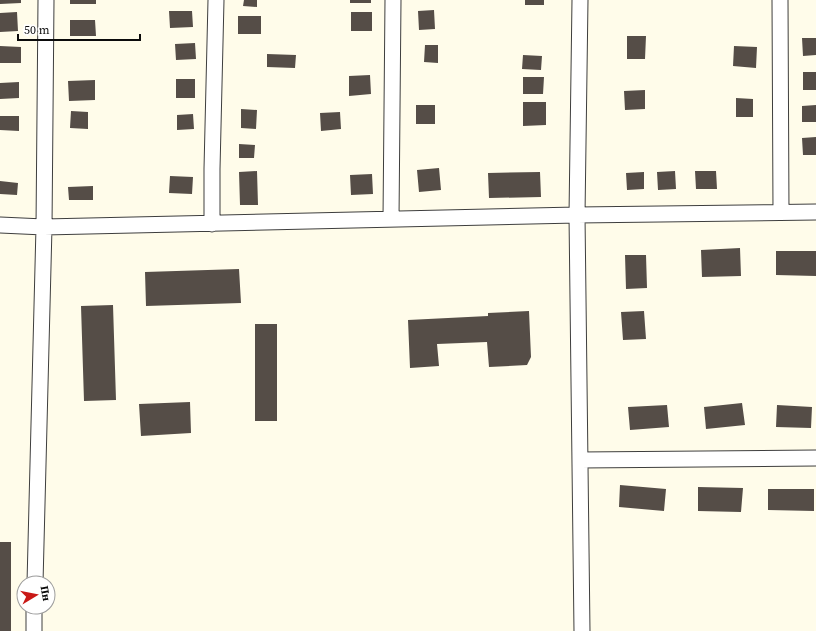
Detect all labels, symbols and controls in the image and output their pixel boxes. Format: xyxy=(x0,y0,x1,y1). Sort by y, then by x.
scale bar xyxy=(18,16,140,42)
text: 50 m xyxy=(24,22,50,38)
north arrow xyxy=(16,575,56,615)
text: Пн xyxy=(37,584,54,602)

